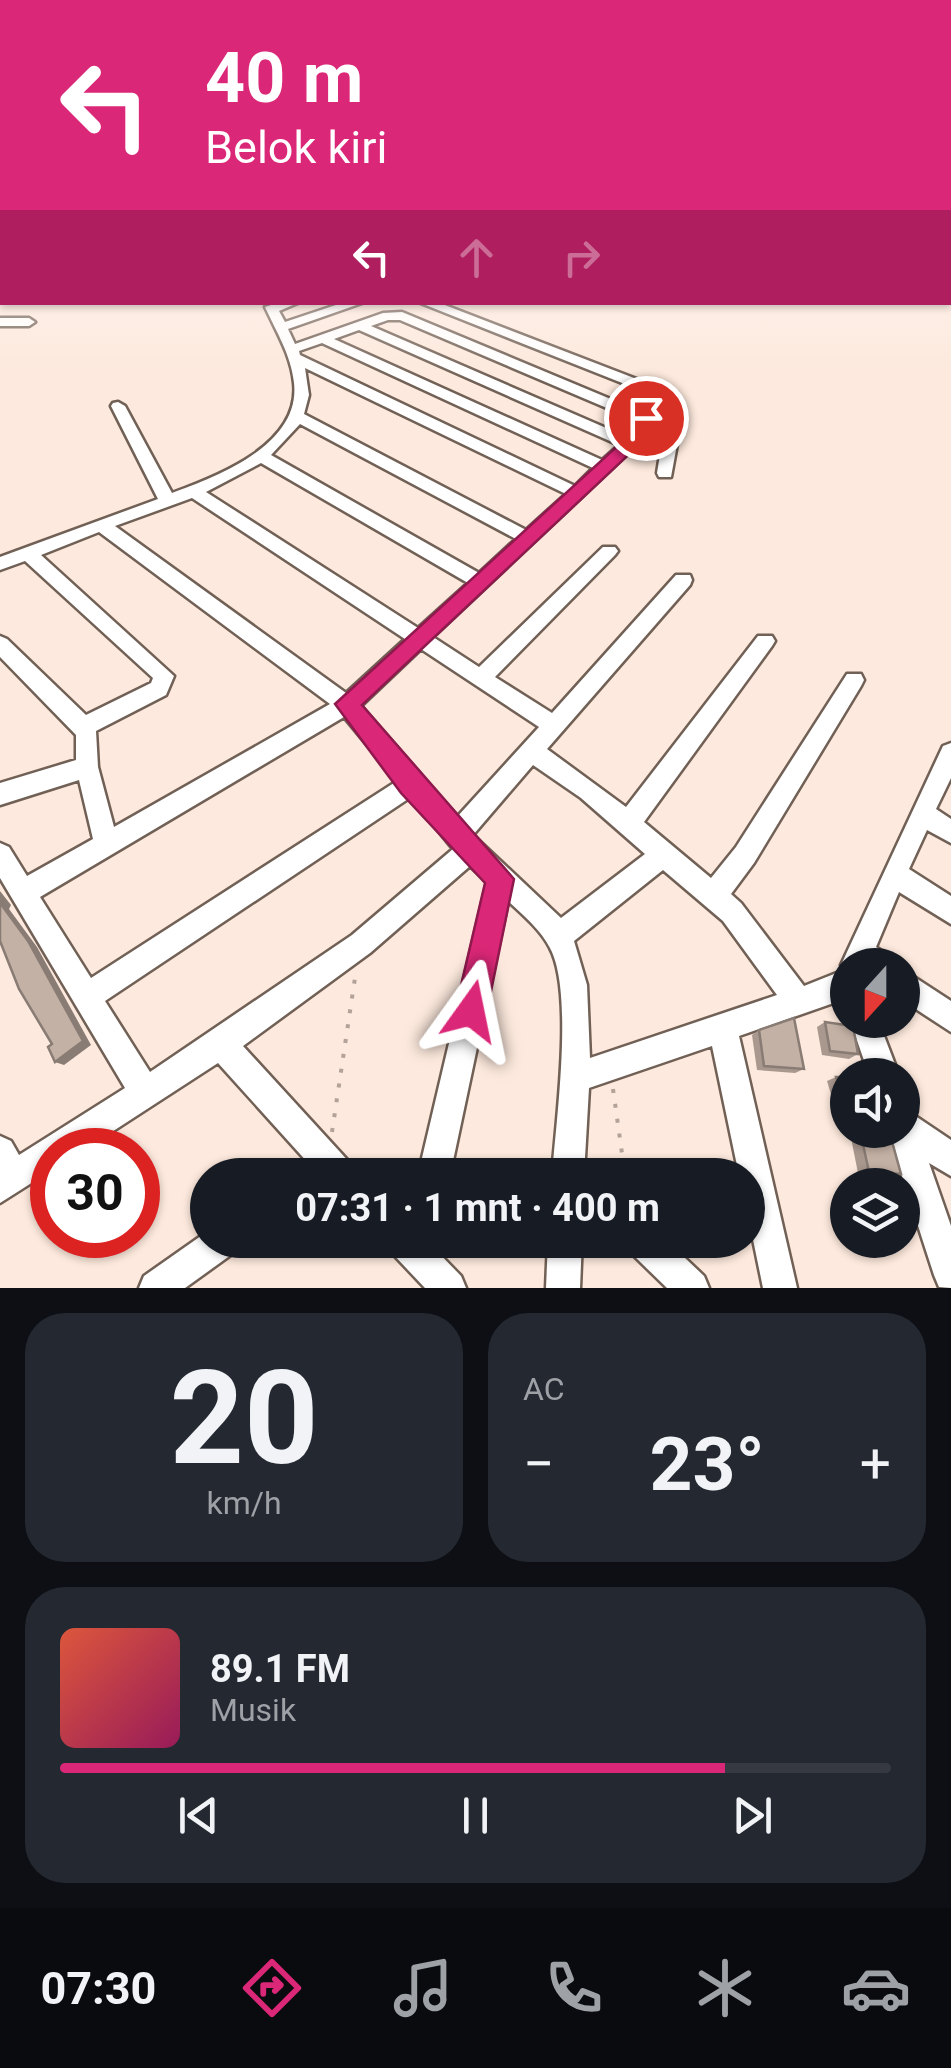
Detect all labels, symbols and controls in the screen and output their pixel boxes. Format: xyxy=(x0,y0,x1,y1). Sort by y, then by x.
text: 40 m xyxy=(205,37,363,119)
icon: left xyxy=(40,40,170,170)
text: Belok kiri xyxy=(205,121,387,174)
icon: left xyxy=(344,230,399,285)
icon: ahead xyxy=(449,230,504,285)
icon: right xyxy=(554,230,609,285)
pin xyxy=(604,376,689,461)
icon: arrive xyxy=(619,391,674,446)
north arrow xyxy=(830,948,920,1038)
map controls xyxy=(830,948,920,1258)
position arrow xyxy=(419,959,523,1063)
button: sound xyxy=(830,1058,920,1148)
speed limit sign: 30 xyxy=(30,1128,160,1258)
button: layers xyxy=(830,1168,920,1258)
text: 07:31 · 1 mnt · 400 m xyxy=(295,1186,660,1230)
text: 20 xyxy=(169,1342,319,1495)
text: AC xyxy=(523,1370,565,1408)
text: 23° xyxy=(649,1420,765,1508)
text: − xyxy=(523,1432,554,1496)
text: + xyxy=(860,1432,891,1496)
text: km/h xyxy=(206,1484,282,1522)
text: 89.1 FM xyxy=(210,1647,350,1691)
text: Musik xyxy=(210,1691,296,1729)
icon: previous xyxy=(171,1788,226,1843)
icon: pause xyxy=(448,1788,503,1843)
icon: next xyxy=(725,1788,780,1843)
icon: directions xyxy=(237,1953,307,2023)
icon: music xyxy=(388,1953,458,2023)
icon: phone xyxy=(539,1953,609,2023)
icon: climate xyxy=(690,1953,760,2023)
icon: car xyxy=(841,1953,911,2023)
text: 07:30 xyxy=(40,1962,156,2015)

